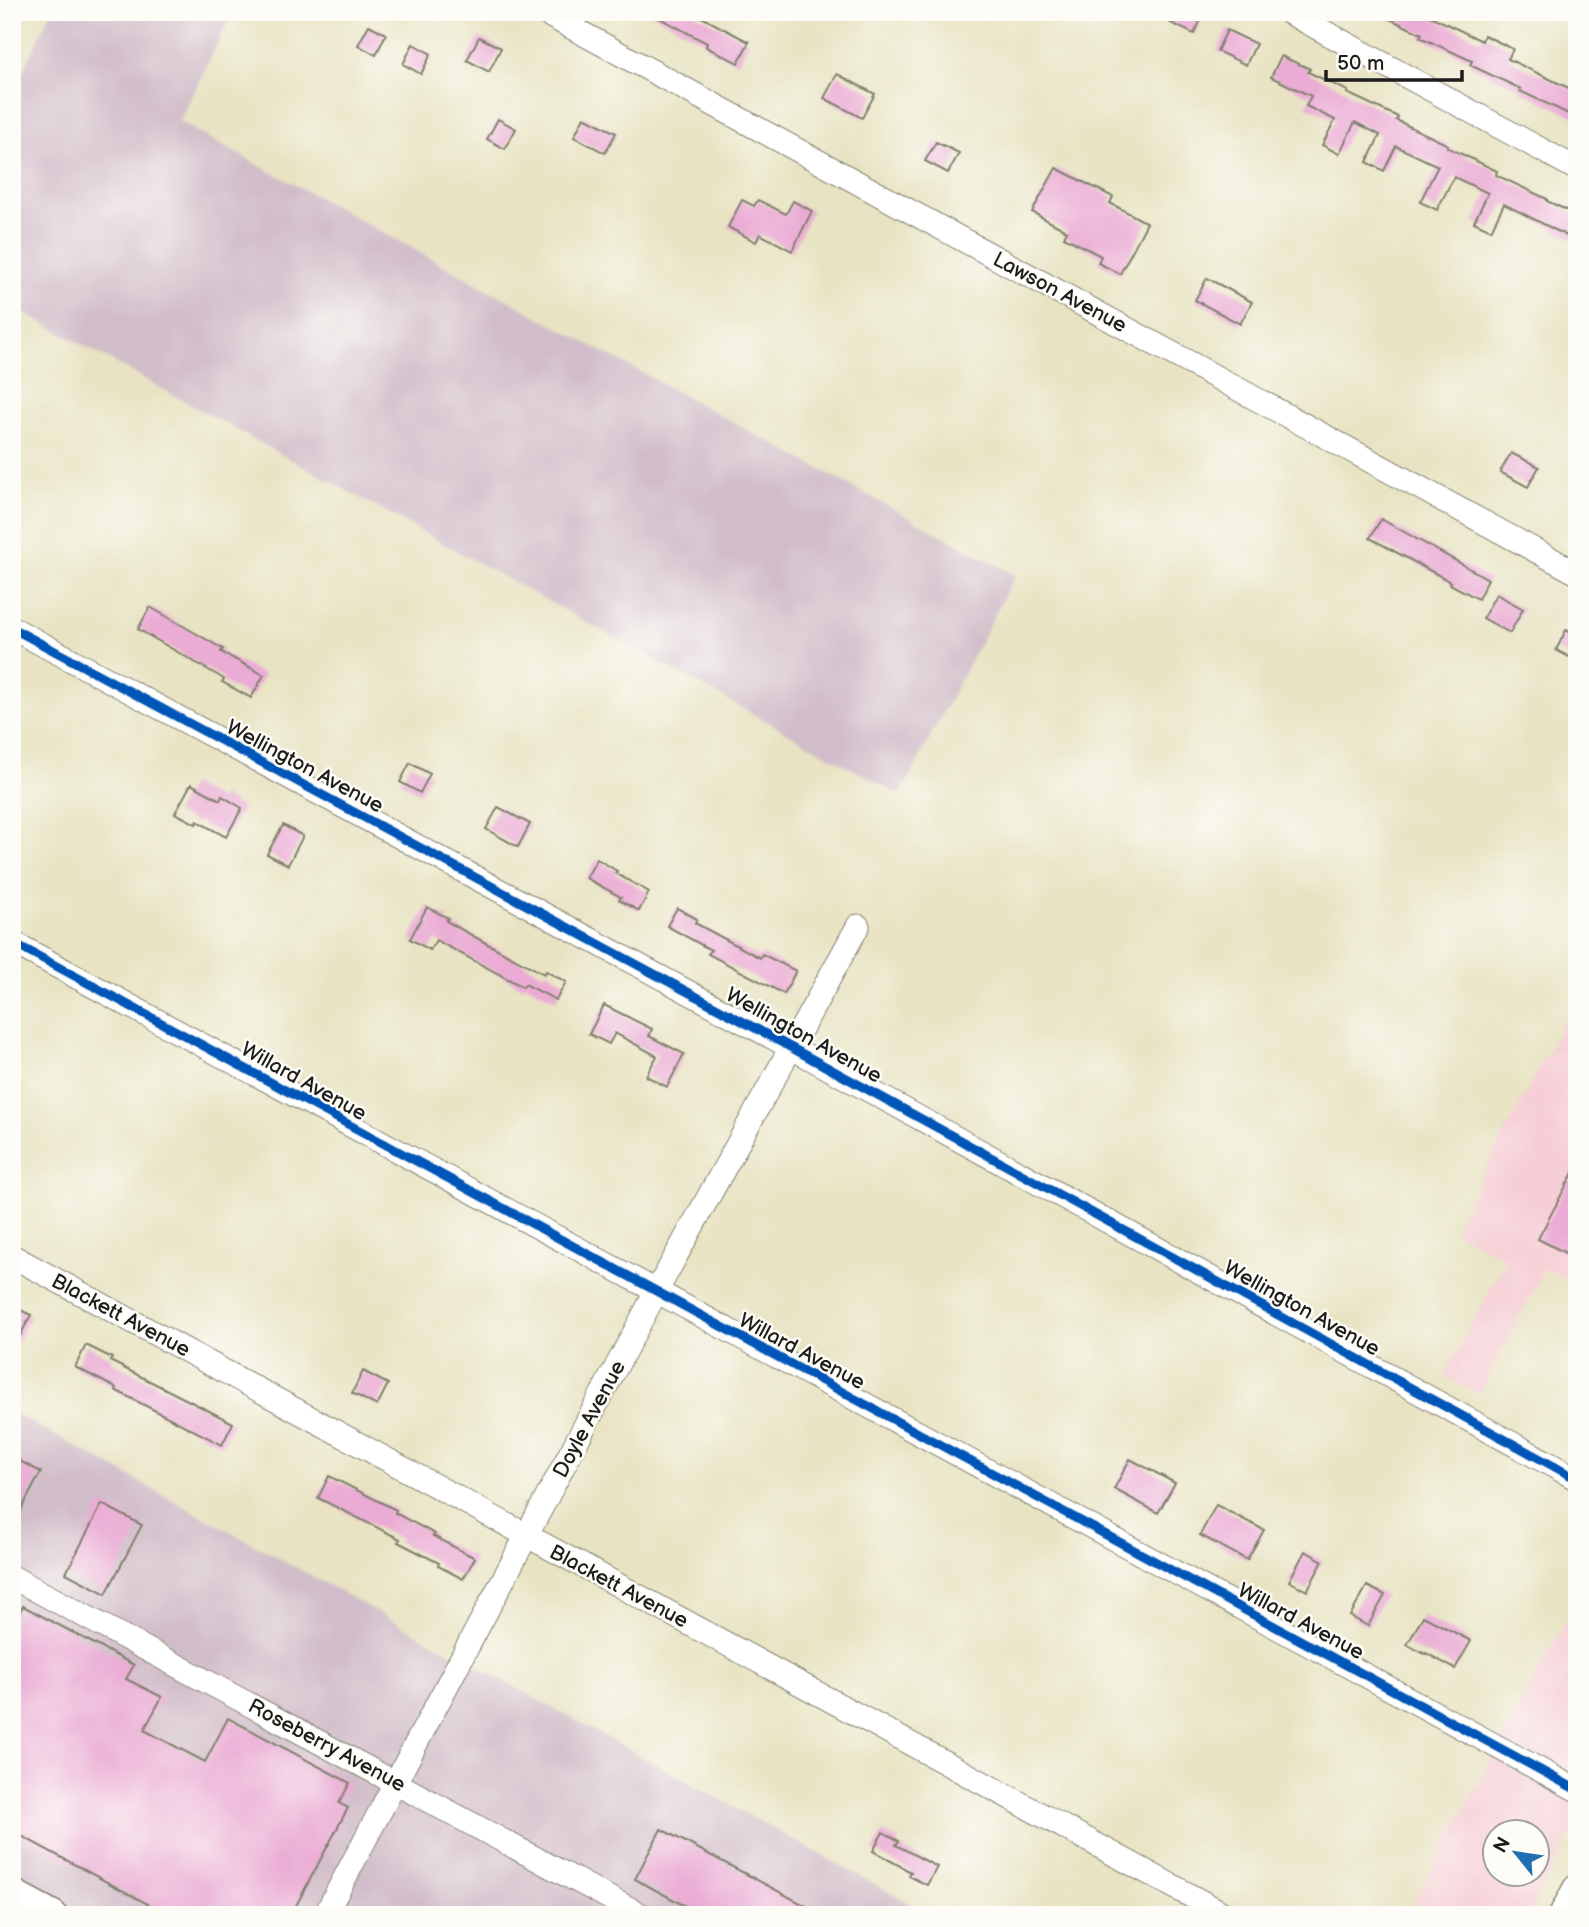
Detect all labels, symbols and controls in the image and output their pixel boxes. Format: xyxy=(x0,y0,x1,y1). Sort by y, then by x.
scale bar xyxy=(1326,38,1463,82)
text: 50 m xyxy=(1337,51,1384,76)
street label: Lawson Avenue xyxy=(989,247,1131,338)
street label: Wellington Avenue xyxy=(222,714,388,818)
street label: Wellington Avenue xyxy=(721,982,886,1089)
street label: Willard Avenue xyxy=(237,1037,371,1126)
street label: Wellington Avenue xyxy=(1219,1255,1384,1362)
street label: Blackett Avenue xyxy=(47,1268,194,1362)
street label: Willard Avenue xyxy=(734,1308,869,1395)
street label: Doyle Avenue xyxy=(548,1356,631,1482)
street label: Blackett Avenue xyxy=(545,1539,692,1633)
street label: Willard Avenue xyxy=(1233,1578,1368,1665)
street label: Roseberry Avenue xyxy=(244,1693,410,1797)
north arrow xyxy=(1480,1818,1550,1888)
text: N xyxy=(1489,1833,1516,1857)

